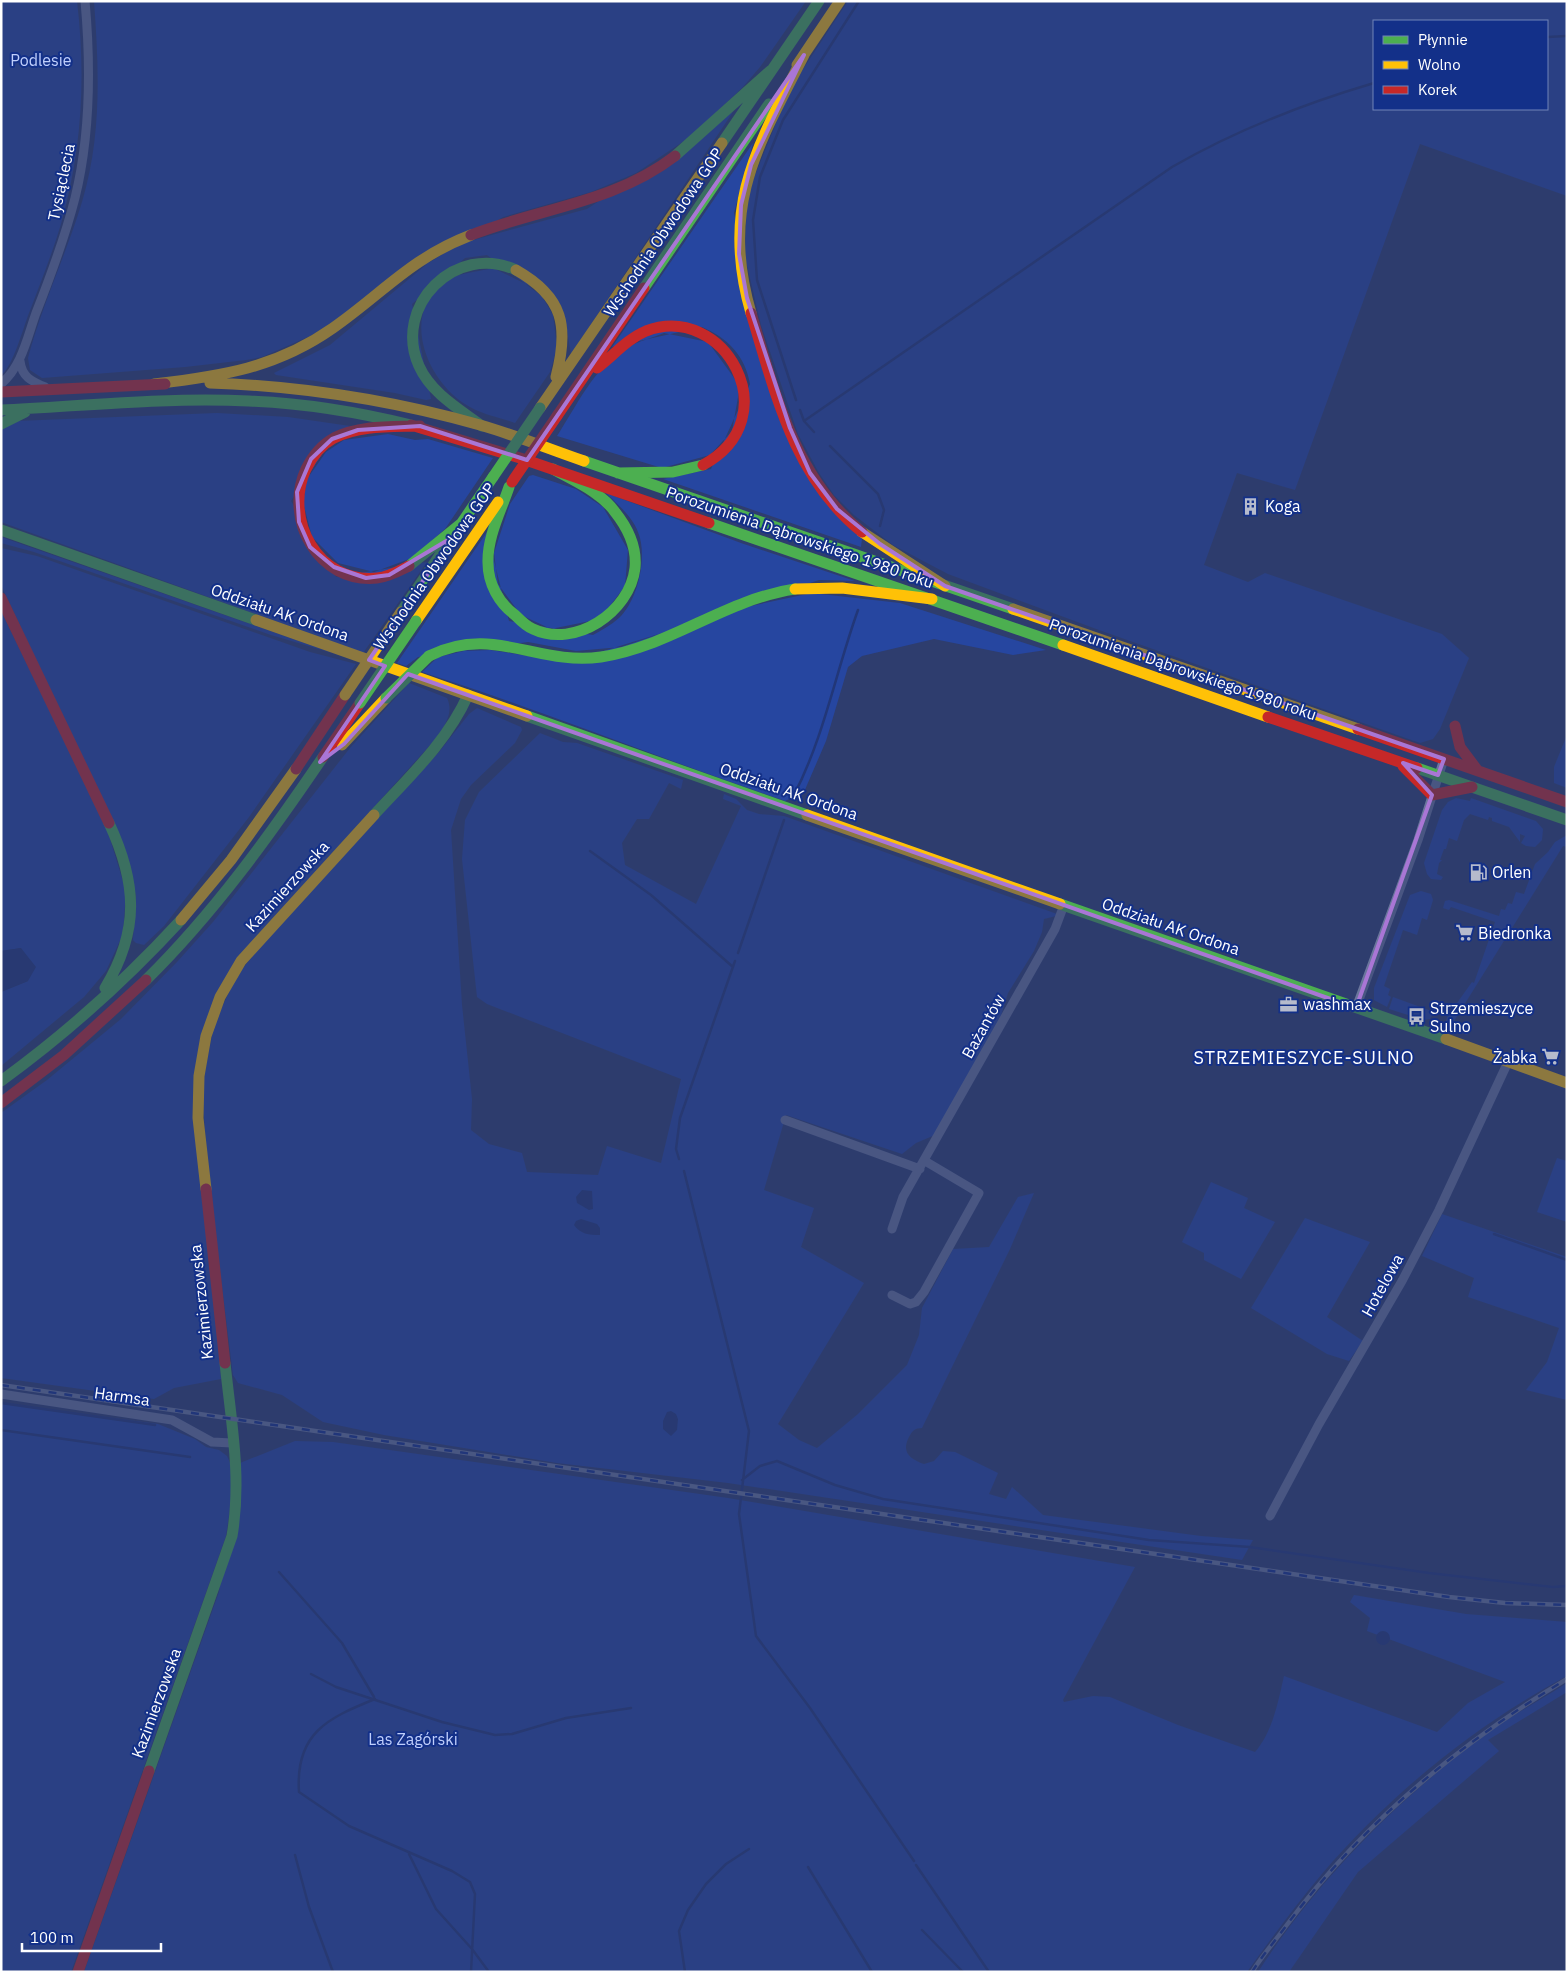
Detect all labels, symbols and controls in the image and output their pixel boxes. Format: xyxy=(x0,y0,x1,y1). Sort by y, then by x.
legend xyxy=(1373,20,1548,110)
text: Płynnie xyxy=(1418,30,1468,49)
park label: Podlesie xyxy=(10,50,72,70)
text: Wolno xyxy=(1418,55,1461,74)
text: Korek xyxy=(1418,80,1457,99)
street label: Tysiąclecia xyxy=(43,141,79,222)
street label: Wschodnia Obwodowa GOP xyxy=(599,144,727,320)
street label: Wschodnia Obwodowa GOP xyxy=(369,478,499,653)
street label: Porozumienia Dąbrowskiego 1980 roku xyxy=(664,482,936,592)
building icon: Koga xyxy=(1241,496,1261,516)
place label: Koga xyxy=(1265,496,1301,516)
street label: Oddziału AK Ordona xyxy=(209,579,352,645)
street label: Porozumienia Dąbrowskiego 1980 roku xyxy=(1047,614,1319,724)
street label: Oddziału AK Ordona xyxy=(718,758,861,824)
street label: Kazimierzowska xyxy=(241,836,333,936)
fuel station icon: Orlen xyxy=(1468,862,1488,882)
place label: Orlen xyxy=(1492,862,1531,882)
street label: Oddziału AK Ordona xyxy=(1100,893,1243,959)
supermarket icon: Biedronka xyxy=(1454,923,1474,943)
place label: Biedronka xyxy=(1478,923,1552,943)
street label: Bażantów xyxy=(957,990,1009,1062)
office icon: washmax xyxy=(1279,994,1299,1014)
place label: washmax xyxy=(1303,994,1371,1014)
place label: Strzemieszyce Sulno xyxy=(1430,998,1533,1036)
bus stop icon: Strzemieszyce Sulno xyxy=(1406,1007,1426,1027)
district label: STRZEMIESZYCE-SULNO xyxy=(1194,1046,1414,1069)
place label: Żabka xyxy=(1493,1047,1537,1067)
supermarket icon: Żabka xyxy=(1541,1047,1561,1067)
street label: Kazimierzowska xyxy=(185,1243,217,1361)
street label: Hotelowa xyxy=(1357,1250,1408,1320)
street label: Harmsa xyxy=(93,1382,152,1410)
street label: Kazimierzowska xyxy=(127,1645,185,1761)
park label: Las Zagórski xyxy=(368,1729,458,1749)
scale bar xyxy=(22,1920,161,1952)
text: 100 m xyxy=(30,1928,74,1947)

